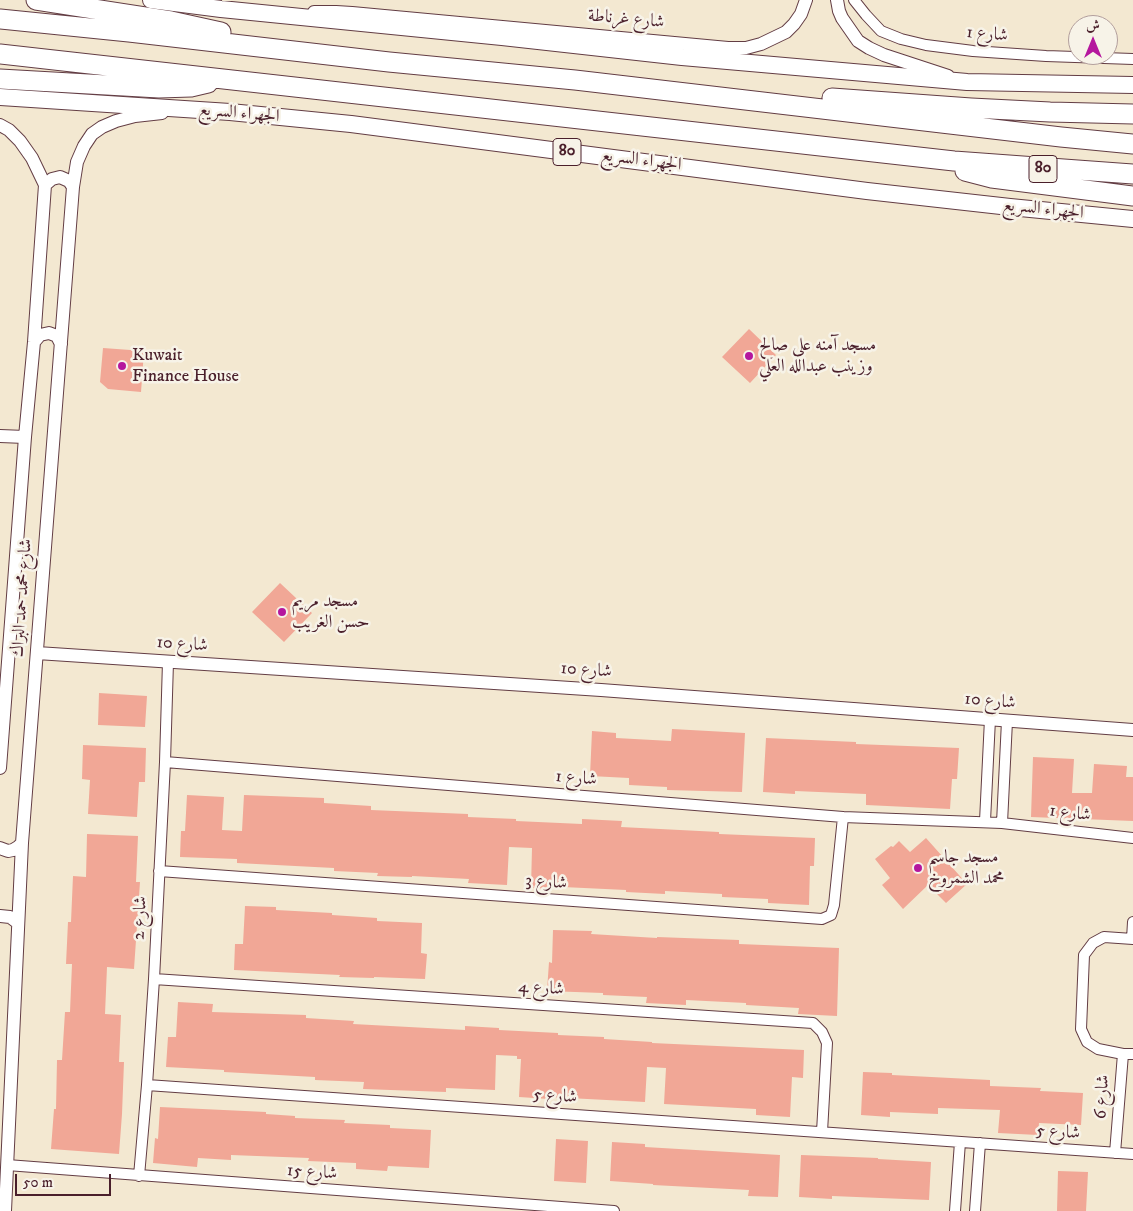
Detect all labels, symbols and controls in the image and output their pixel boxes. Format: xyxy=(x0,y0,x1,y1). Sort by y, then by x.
street label: شارع غرناطة xyxy=(587,6,665,34)
north arrow xyxy=(1068,15,1118,65)
text: ش xyxy=(1086,17,1100,35)
street label: شارع 1 xyxy=(965,22,1009,48)
street label: الجهراء السريع xyxy=(198,100,280,128)
road number: 80 xyxy=(553,138,581,166)
street label: الجهراء السريع xyxy=(599,145,683,177)
road number: 80 xyxy=(1029,156,1057,182)
street label: الجهراء السريع xyxy=(1001,195,1085,225)
place label: مسجد آمنه علي صالح وزينب عبدالله العلي xyxy=(759,335,876,378)
place label: Kuwait Finance House xyxy=(132,345,239,388)
marker: مسجد آمنه علي صالح وزينب عبدالله العلي xyxy=(743,350,755,362)
marker: Kuwait Finance House xyxy=(116,360,128,372)
street label: شارع محمد حمد البراك xyxy=(8,538,38,658)
place label: مسجد مريم حسن الغريب xyxy=(292,591,369,634)
marker: مسجد مريم حسن الغريب xyxy=(276,606,288,618)
street label: شارع 10 xyxy=(156,632,208,658)
street label: شارع 10 xyxy=(560,658,612,684)
street label: شارع 10 xyxy=(963,689,1017,715)
street label: شارع 1 xyxy=(554,766,598,792)
street label: شارع 1 xyxy=(1048,801,1092,827)
place label: مسجد جاسم محمد الشمروخ xyxy=(928,847,1004,890)
marker: مسجد جاسم محمد الشمروخ xyxy=(912,862,924,874)
street label: شارع 3 xyxy=(524,871,568,895)
street label: شارع 2 xyxy=(129,895,153,941)
street label: شارع 4 xyxy=(518,977,564,1001)
street label: شارع 6 xyxy=(1091,1074,1115,1120)
street label: شارع 5 xyxy=(532,1085,578,1109)
street label: شارع 5 xyxy=(1035,1121,1081,1145)
street label: شارع 15 xyxy=(286,1160,338,1186)
scale bar xyxy=(18,1164,114,1196)
text: 50 m xyxy=(23,1173,53,1192)

